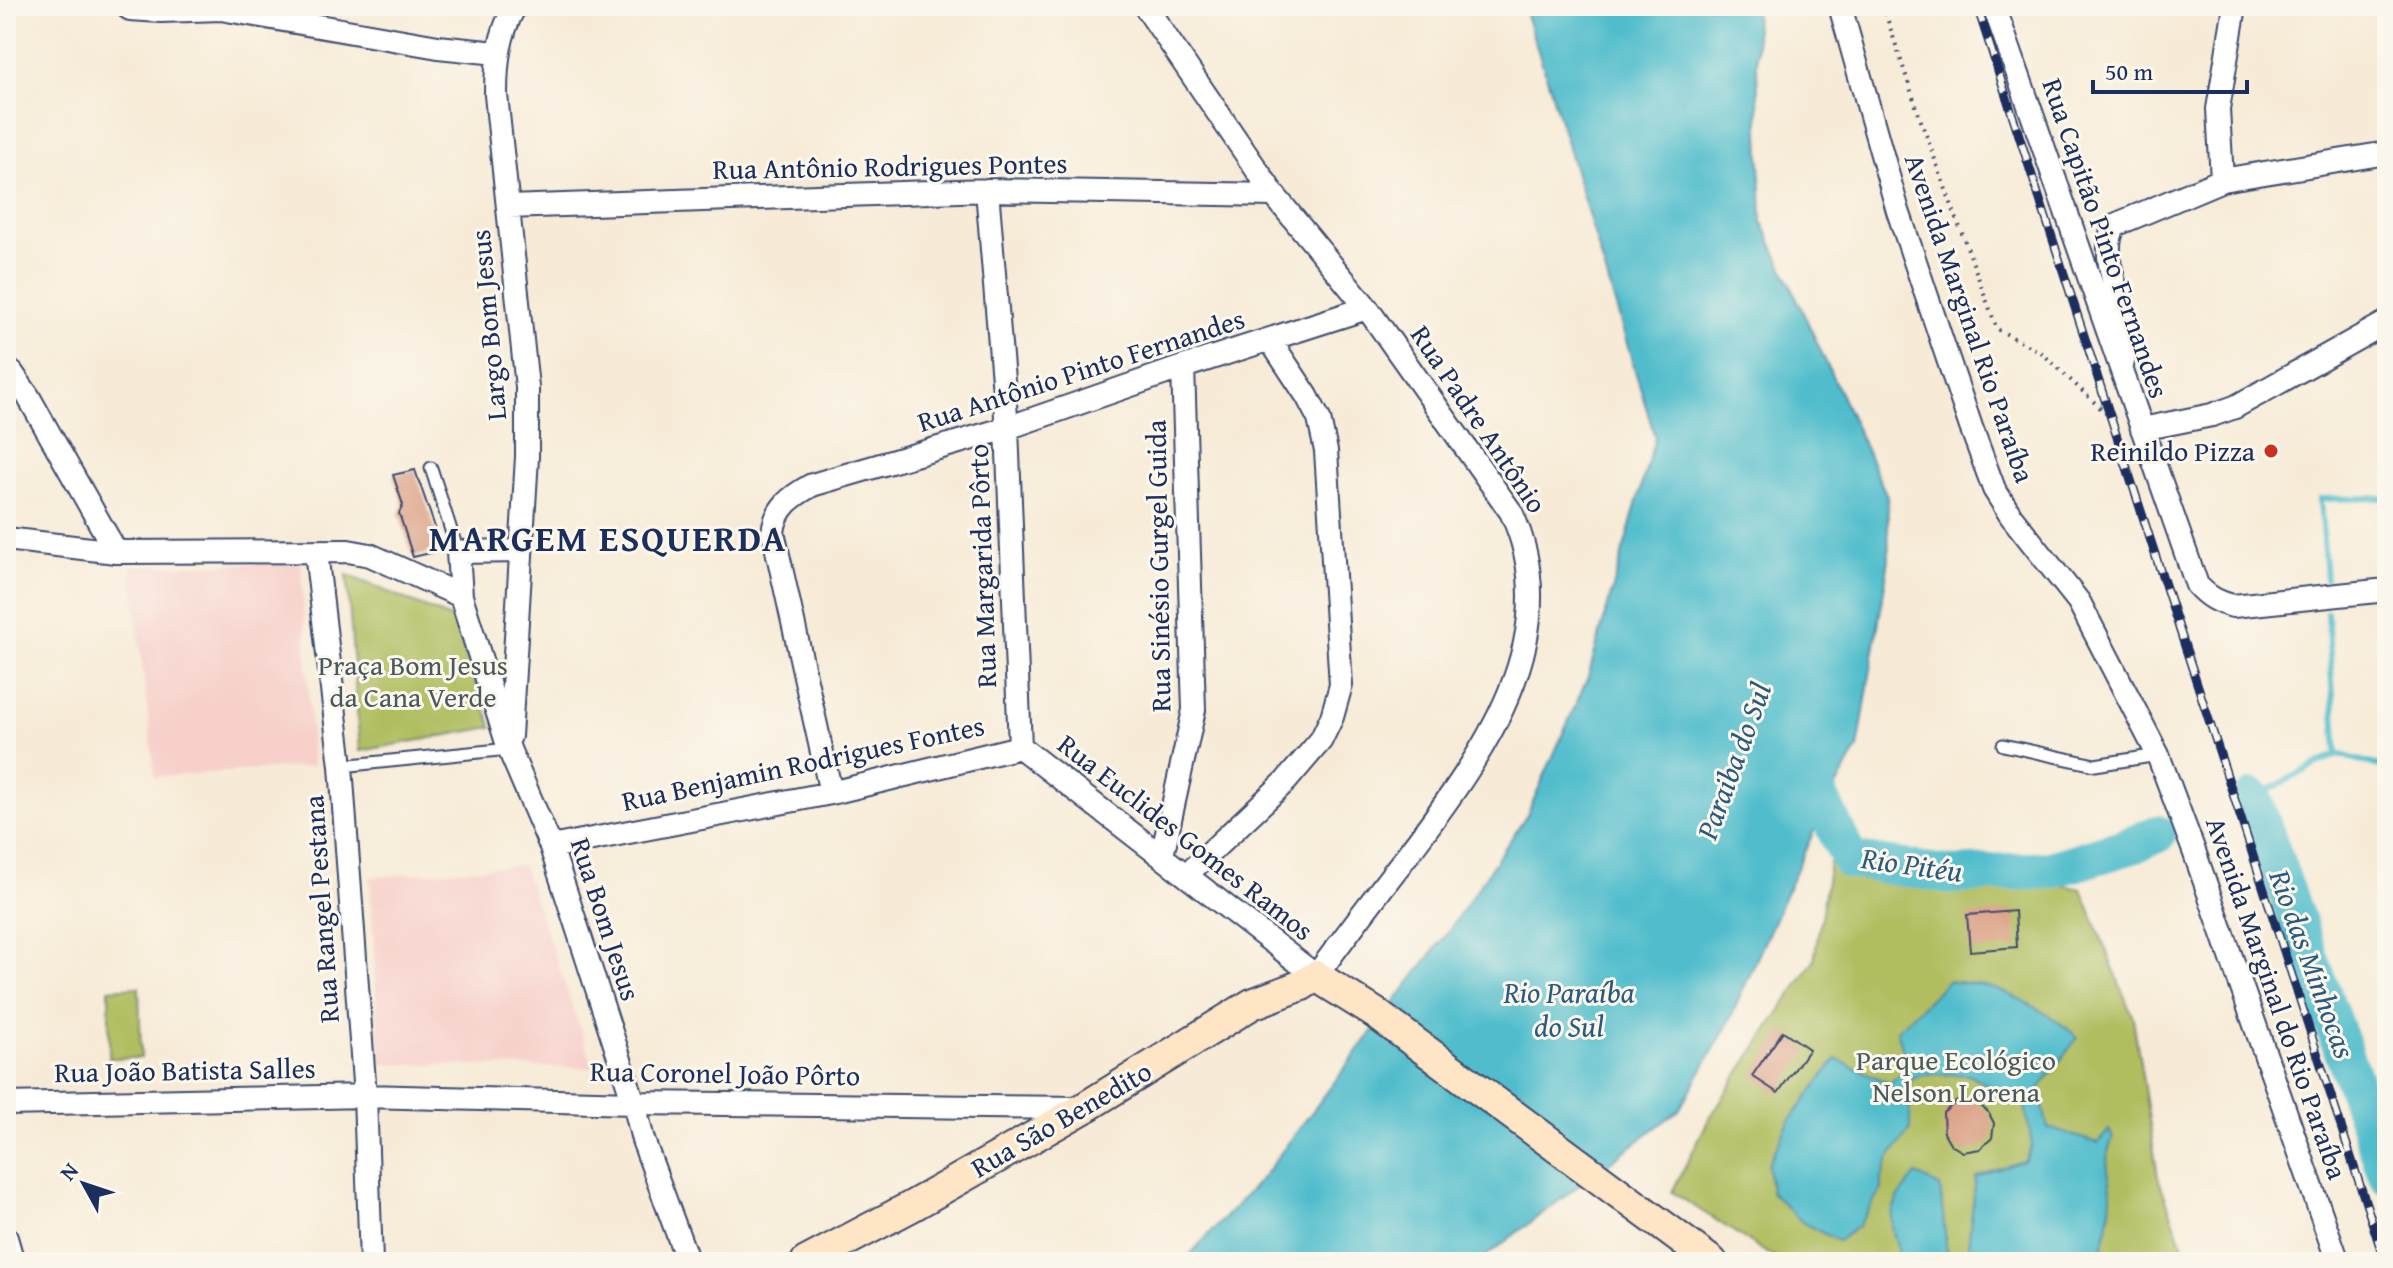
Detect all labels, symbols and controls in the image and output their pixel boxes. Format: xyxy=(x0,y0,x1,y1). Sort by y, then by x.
scale bar xyxy=(2093,44,2247,94)
text: 50 m xyxy=(2105,54,2153,89)
street label: Rua Capitão Pinto Fernandes xyxy=(2032,72,2181,403)
street label: Rua Antônio Rodrigues Pontes xyxy=(712,142,1068,189)
street label: Avenida Marginal Rio Paraíba xyxy=(1895,148,2046,488)
street label: Largo Bom Jesus xyxy=(459,228,516,422)
street label: Rua Antônio Pinto Fernandes xyxy=(912,297,1250,442)
street label: Rua Padre Antônio xyxy=(1401,316,1558,521)
street label: Rua Sinésio Gurgel Guida xyxy=(1134,419,1181,713)
place label: Reinildo Pizza xyxy=(2090,430,2256,471)
marker: Reinildo Pizza xyxy=(2262,442,2280,460)
street label: Rua Margarida Pôrto xyxy=(957,443,1006,689)
district label: MARGEM ESQUERDA xyxy=(429,511,787,564)
park label: Praça Bom Jesus da Cana Verde xyxy=(318,644,508,717)
water label: Paraiba do Sul xyxy=(1684,676,1782,846)
street label: Rua Benjamin Rodrigues Fontes xyxy=(618,704,988,821)
street label: Rua Euclides Gomes Ramos xyxy=(1050,724,1323,950)
street label: Rua Rangel Pestana xyxy=(292,793,349,1024)
street label: Avenida Marginal do Rio Paraíba xyxy=(2196,811,2359,1185)
street label: Rua Bom Jesus xyxy=(561,832,652,1006)
water label: Rio Pitéu xyxy=(1858,835,1966,893)
water label: Rio das Minhocas xyxy=(2258,862,2368,1064)
water label: Rio Paraíba do Sul xyxy=(1502,970,1635,1048)
park label: Parque Ecológico Nelson Lorena xyxy=(1856,1039,2056,1112)
street label: Rua João Batista Salles xyxy=(54,1047,316,1092)
street label: Rua Coronel João Pôrto xyxy=(590,1050,861,1095)
street label: Rua São Benedito xyxy=(963,1050,1159,1187)
north arrow xyxy=(44,1144,124,1224)
text: N xyxy=(52,1155,86,1187)

